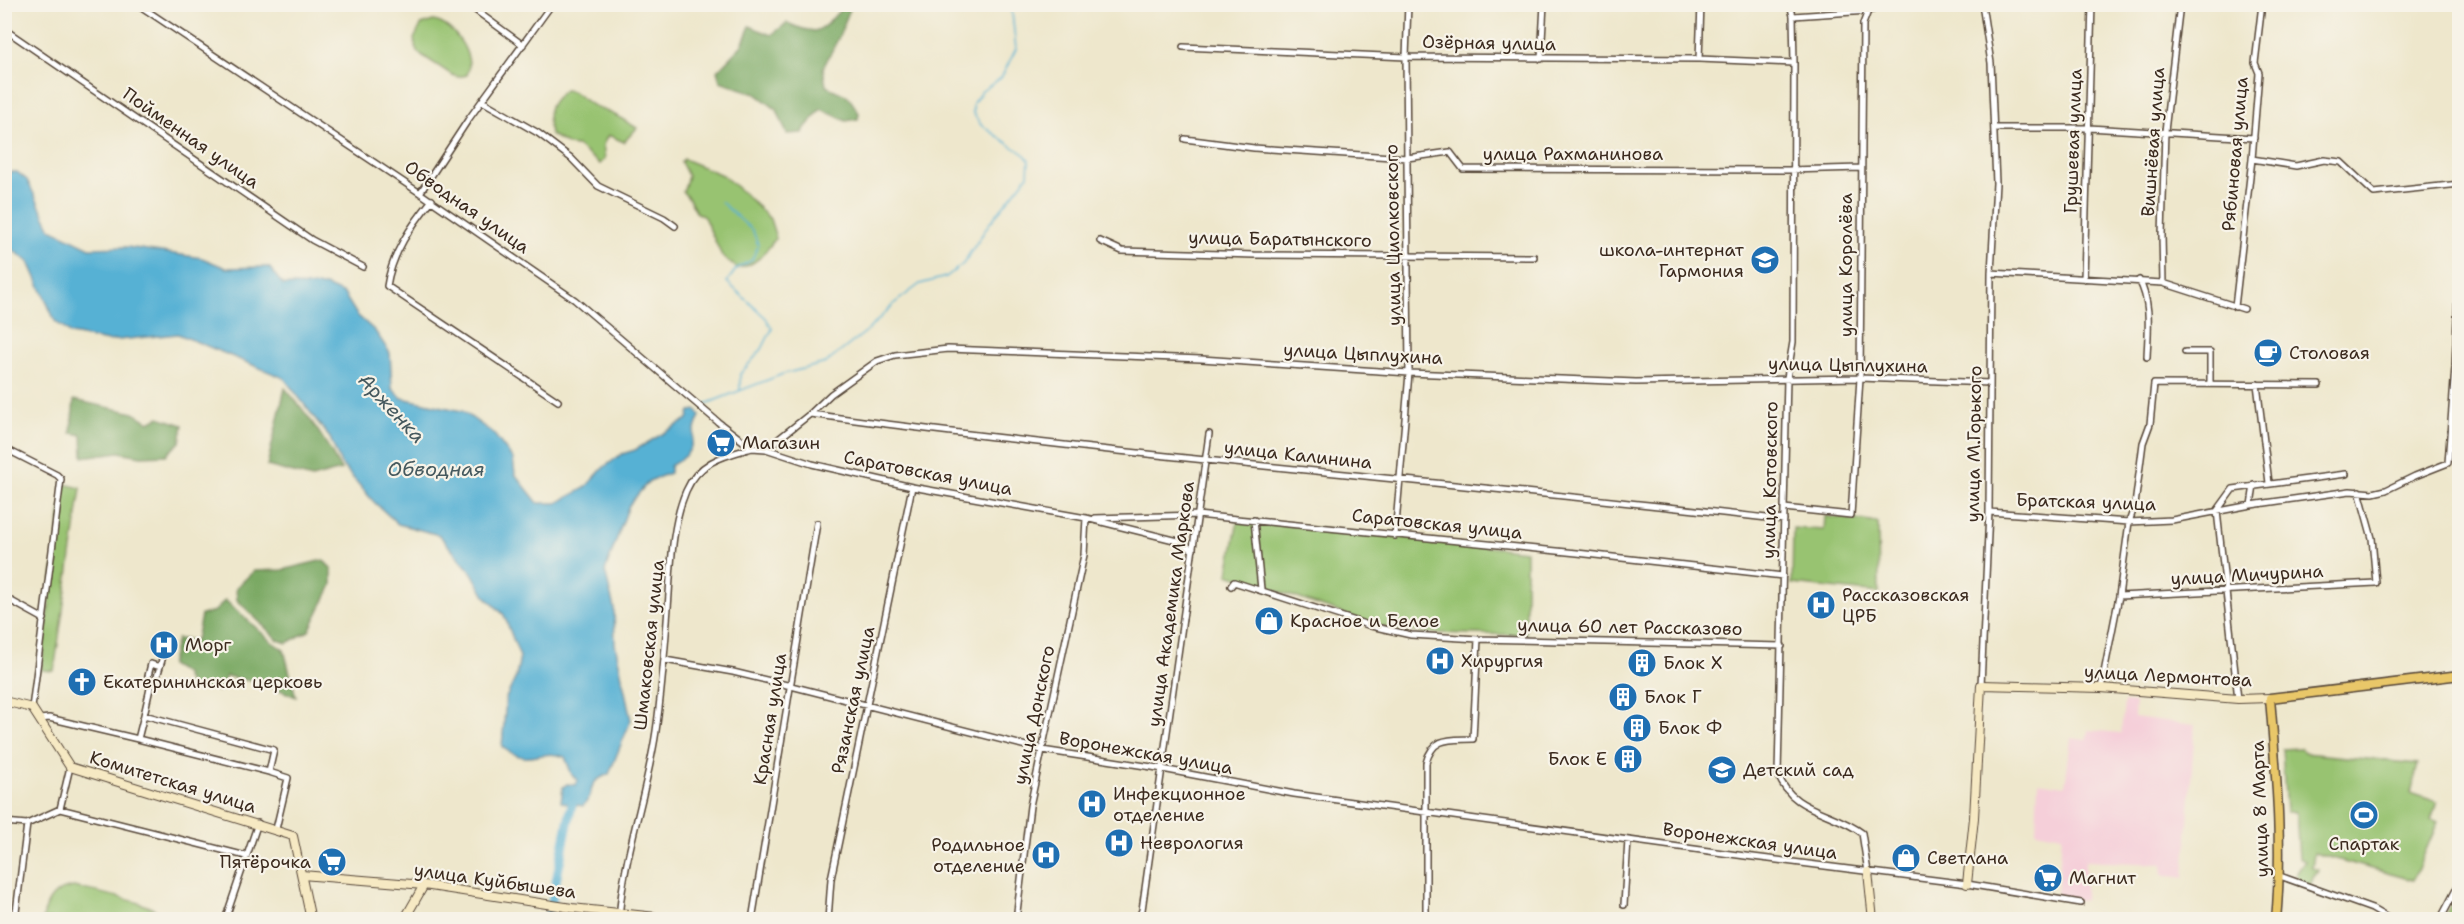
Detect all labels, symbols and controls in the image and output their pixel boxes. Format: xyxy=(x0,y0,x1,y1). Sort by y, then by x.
street label: Озёрная улица xyxy=(1422,30,1556,56)
street label: Вишнёвая улица xyxy=(2136,67,2170,217)
street label: Грушевая улица xyxy=(2058,68,2088,214)
street label: Рябиновая улица xyxy=(2216,76,2254,232)
street label: Пойменная улица xyxy=(118,82,264,194)
street label: улица Рахманинова xyxy=(1483,142,1663,166)
street label: улица Циолковского xyxy=(1379,144,1407,326)
street label: Обводная улица xyxy=(400,155,534,259)
street label: улица Королёва xyxy=(1834,193,1858,337)
street label: улица Баратынского xyxy=(1188,225,1372,253)
place label: школа-интернат Гармония xyxy=(1599,238,1745,283)
school or university icon: школа-интернат Гармония xyxy=(1749,244,1781,276)
cafe icon: Столовая xyxy=(2252,337,2284,369)
street label: улица Цыплухина xyxy=(1283,338,1443,370)
place label: Столовая xyxy=(2289,341,2370,365)
street label: улица Цыплухина xyxy=(1768,352,1928,378)
street label: улица М.Горького xyxy=(1961,365,1987,523)
water label: Арженка xyxy=(353,367,431,449)
street label: улица Котовского xyxy=(1757,401,1783,559)
supermarket icon: Магазин xyxy=(705,427,737,459)
place label: Магазин xyxy=(742,431,820,455)
street label: улица Калинина xyxy=(1223,435,1373,475)
street label: Саратовская улица xyxy=(842,445,1014,501)
water label: Обводная xyxy=(387,456,485,482)
street label: улица Академика Маркова xyxy=(1142,480,1200,728)
street label: Братская улица xyxy=(2015,488,2157,516)
street label: Саратовская улица xyxy=(1351,503,1523,545)
street label: Шмаковская улица xyxy=(628,558,670,732)
street label: улица Мичурина xyxy=(2170,559,2324,591)
place label: Рассказовская ЦРБ xyxy=(1842,583,1969,628)
hospital icon: Рассказовская ЦРБ xyxy=(1805,589,1837,621)
shop icon: Красное и Белое xyxy=(1253,605,1285,637)
place label: Красное и Белое xyxy=(1290,609,1439,633)
street label: улица 60 лет Рассказово xyxy=(1517,613,1743,641)
street label: Рязанская улица xyxy=(826,624,880,776)
hospital icon: Морг xyxy=(148,629,180,661)
place label: Морг xyxy=(185,633,232,657)
street label: улица Донского xyxy=(1008,643,1060,787)
hospital icon: Хирургия xyxy=(1424,645,1456,677)
building icon: Блок Х xyxy=(1626,647,1658,679)
place label: Хирургия xyxy=(1461,649,1543,673)
street label: Красная улица xyxy=(748,651,792,787)
place label: Блок Х xyxy=(1663,651,1723,675)
street label: улица Лермонтова xyxy=(2083,660,2253,692)
church icon: Екатерининская церковь xyxy=(66,666,98,698)
place label: Екатерининская церковь xyxy=(103,670,322,694)
building icon: Блок Г xyxy=(1607,681,1639,713)
place label: Блок Г xyxy=(1644,685,1702,709)
building icon: Блок Ф xyxy=(1621,712,1653,744)
place label: Блок Ф xyxy=(1658,716,1722,740)
street label: Воронежская улица xyxy=(1057,726,1235,780)
street label: улица 8 Марта xyxy=(2246,740,2274,878)
building icon: Блок Е xyxy=(1612,743,1644,775)
street label: Комитетская улица xyxy=(87,745,259,819)
place label: Блок Е xyxy=(1548,747,1607,771)
school or university icon: Детский сад xyxy=(1706,754,1738,786)
place label: Детский сад xyxy=(1743,758,1855,782)
place label: Инфекционное отделение xyxy=(1113,782,1246,827)
hospital icon: Инфекционное отделение xyxy=(1076,788,1108,820)
sports icon: Спартак xyxy=(2348,799,2380,831)
street label: Воронежская улица xyxy=(1661,817,1839,865)
hospital icon: Неврология xyxy=(1103,827,1135,859)
place label: Неврология xyxy=(1140,831,1244,855)
place label: Спартак xyxy=(2329,832,2400,856)
place label: Родильное отделение xyxy=(931,833,1025,878)
hospital icon: Родильное отделение xyxy=(1030,839,1062,871)
shop icon: Светлана xyxy=(1890,842,1922,874)
supermarket icon: Пятёрочка xyxy=(316,846,348,878)
place label: Светлана xyxy=(1927,846,2008,870)
place label: Пятёрочка xyxy=(220,850,311,874)
street label: улица Куйбышева xyxy=(412,858,578,904)
supermarket icon: Магнит xyxy=(2032,862,2064,894)
place label: Магнит xyxy=(2069,866,2137,890)

